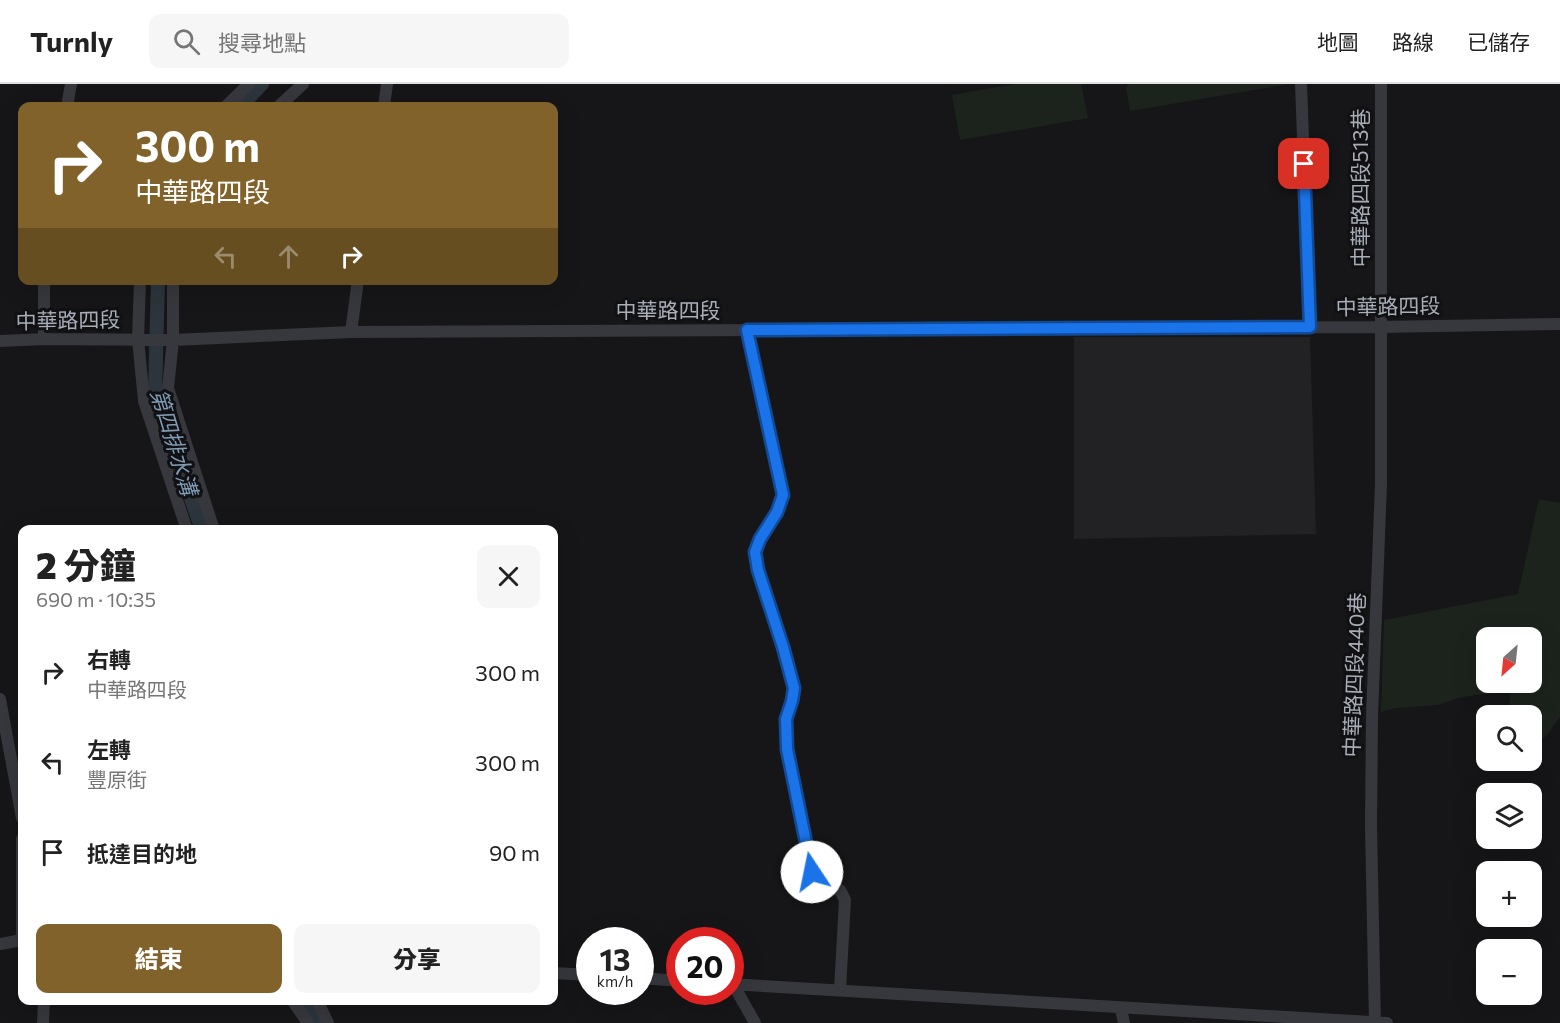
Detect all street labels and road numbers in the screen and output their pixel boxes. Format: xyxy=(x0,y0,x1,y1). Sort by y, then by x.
street label: 中華路四段513巷 xyxy=(1347,108,1372,268)
street label: 中華路四段 xyxy=(1335,292,1441,319)
street label: 中華路四段 xyxy=(616,297,721,322)
street label: 中華路四段 xyxy=(15,306,121,333)
street label: 中華路四段440巷 xyxy=(1338,592,1369,758)

